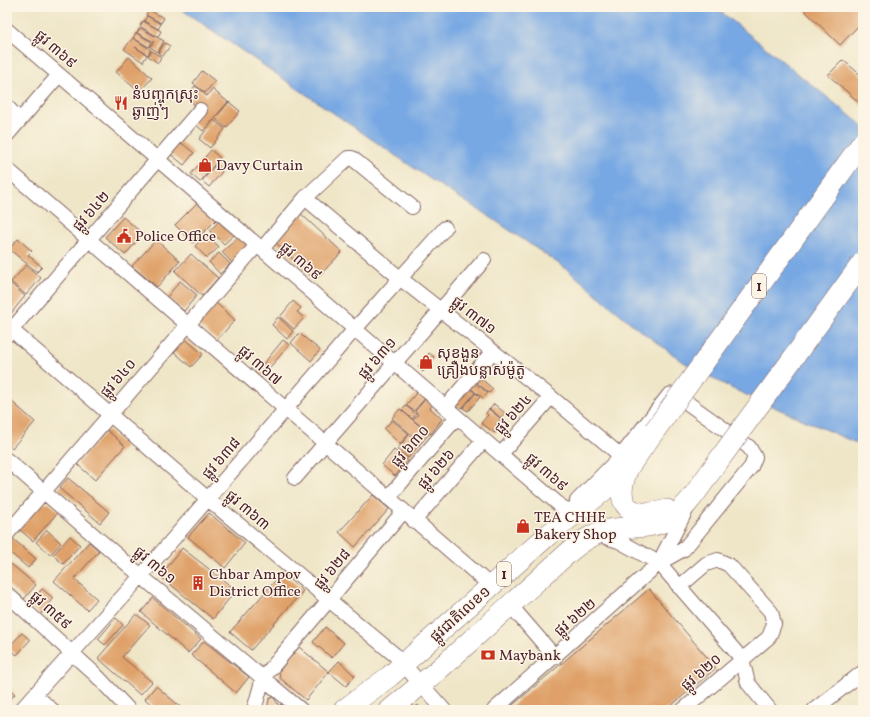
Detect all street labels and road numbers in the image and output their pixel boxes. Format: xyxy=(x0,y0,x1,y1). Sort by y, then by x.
street label: ផ្លូវ ៣៦៩ xyxy=(29,26,81,75)
street label: ផ្លូវ ៦៤២ xyxy=(69,187,117,238)
street label: ផ្លូវ ៣៦៩ xyxy=(274,238,326,287)
road number: 1 xyxy=(752,274,766,298)
street label: ផ្លូវ ៣៧១ xyxy=(445,292,500,341)
street label: ផ្លូវ ៦៣១ xyxy=(354,333,403,385)
street label: ផ្លូវ ៣៦៧ xyxy=(232,341,285,392)
street label: ផ្លូវ ៦៤០ xyxy=(96,355,143,404)
street label: ផ្លូវ ៦២៤ xyxy=(491,390,539,441)
street label: ផ្លូវ ៦៣០ xyxy=(387,421,436,473)
street label: ផ្លូវ ៦៣៨ xyxy=(198,433,247,485)
street label: ផ្លូវ ៦២៦ xyxy=(414,445,462,496)
street label: ផ្លូវ ៣៦៩ xyxy=(520,449,572,498)
street label: ផ្លូវ ៣៦៣ xyxy=(219,486,274,537)
street label: ផ្លូវ ៣៦១ xyxy=(127,542,180,591)
street label: ផ្លូវ ៦២៨ xyxy=(310,545,358,596)
road number: 1 xyxy=(497,562,511,586)
street label: ផ្លូវជាតិលេខ១ xyxy=(426,582,497,649)
street label: ផ្លូវ ៣៥៩ xyxy=(24,587,75,637)
street label: ផ្លូវ ៦២២ xyxy=(550,594,603,643)
street label: ផ្លូវ ៦២០ xyxy=(677,650,728,698)

